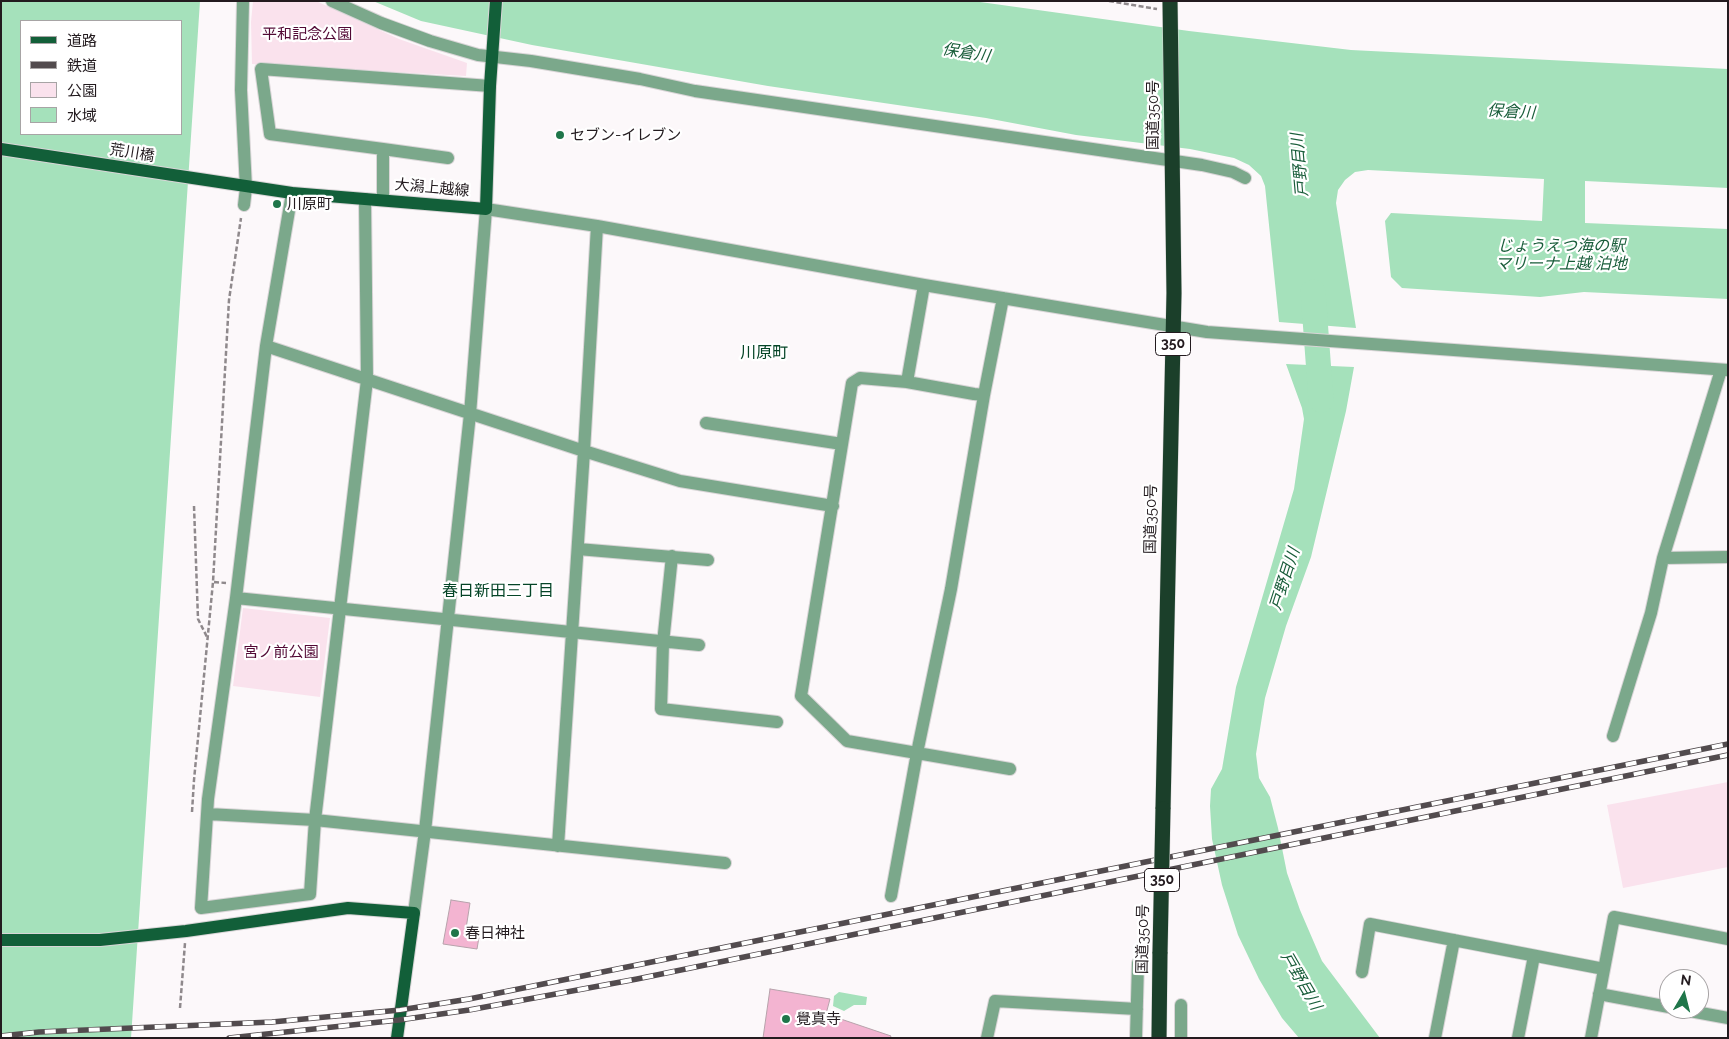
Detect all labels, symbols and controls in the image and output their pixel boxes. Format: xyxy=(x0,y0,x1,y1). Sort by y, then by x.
legend xyxy=(20,20,182,135)
park label: 平和記念公園 xyxy=(262,25,352,43)
text: 道路 xyxy=(67,32,97,50)
water label: 保倉川 xyxy=(941,40,991,66)
text: 鉄道 xyxy=(67,57,97,75)
street label: 国道350号 xyxy=(1144,80,1162,150)
text: 公園 xyxy=(67,82,97,100)
water label: 保倉川 xyxy=(1487,101,1535,123)
text: 水域 xyxy=(67,107,97,125)
place label: セブン-イレブン xyxy=(570,126,681,144)
marker: セブン-イレブン xyxy=(554,129,566,141)
water label: 戸野目川 xyxy=(1288,132,1312,198)
street label: 荒川橋 xyxy=(108,141,156,165)
street label: 大潟上越線 xyxy=(394,176,470,200)
place label: 川原町 xyxy=(287,195,332,213)
marker: 川原町 xyxy=(271,198,283,210)
water label: じょうえつ海の駅 マリーナ上越 泊地 xyxy=(1495,236,1627,274)
road number: 350 xyxy=(1156,332,1190,356)
district label: 川原町 xyxy=(740,343,788,363)
street label: 国道350号 xyxy=(1141,484,1161,554)
water label: 戸野目川 xyxy=(1266,546,1304,612)
district label: 春日新田三丁目 xyxy=(442,581,554,601)
park label: 宮ノ前公園 xyxy=(244,643,318,661)
road number: 350 xyxy=(1144,868,1180,892)
street label: 国道350号 xyxy=(1133,904,1153,974)
place label: 春日神社 xyxy=(465,924,525,942)
marker: 春日神社 xyxy=(449,927,461,939)
water label: 戸野目川 xyxy=(1277,948,1325,1014)
north arrow xyxy=(1659,969,1709,1019)
text: N xyxy=(1680,971,1692,989)
place label: 覺真寺 xyxy=(796,1010,841,1028)
marker: 覺真寺 xyxy=(780,1013,792,1025)

